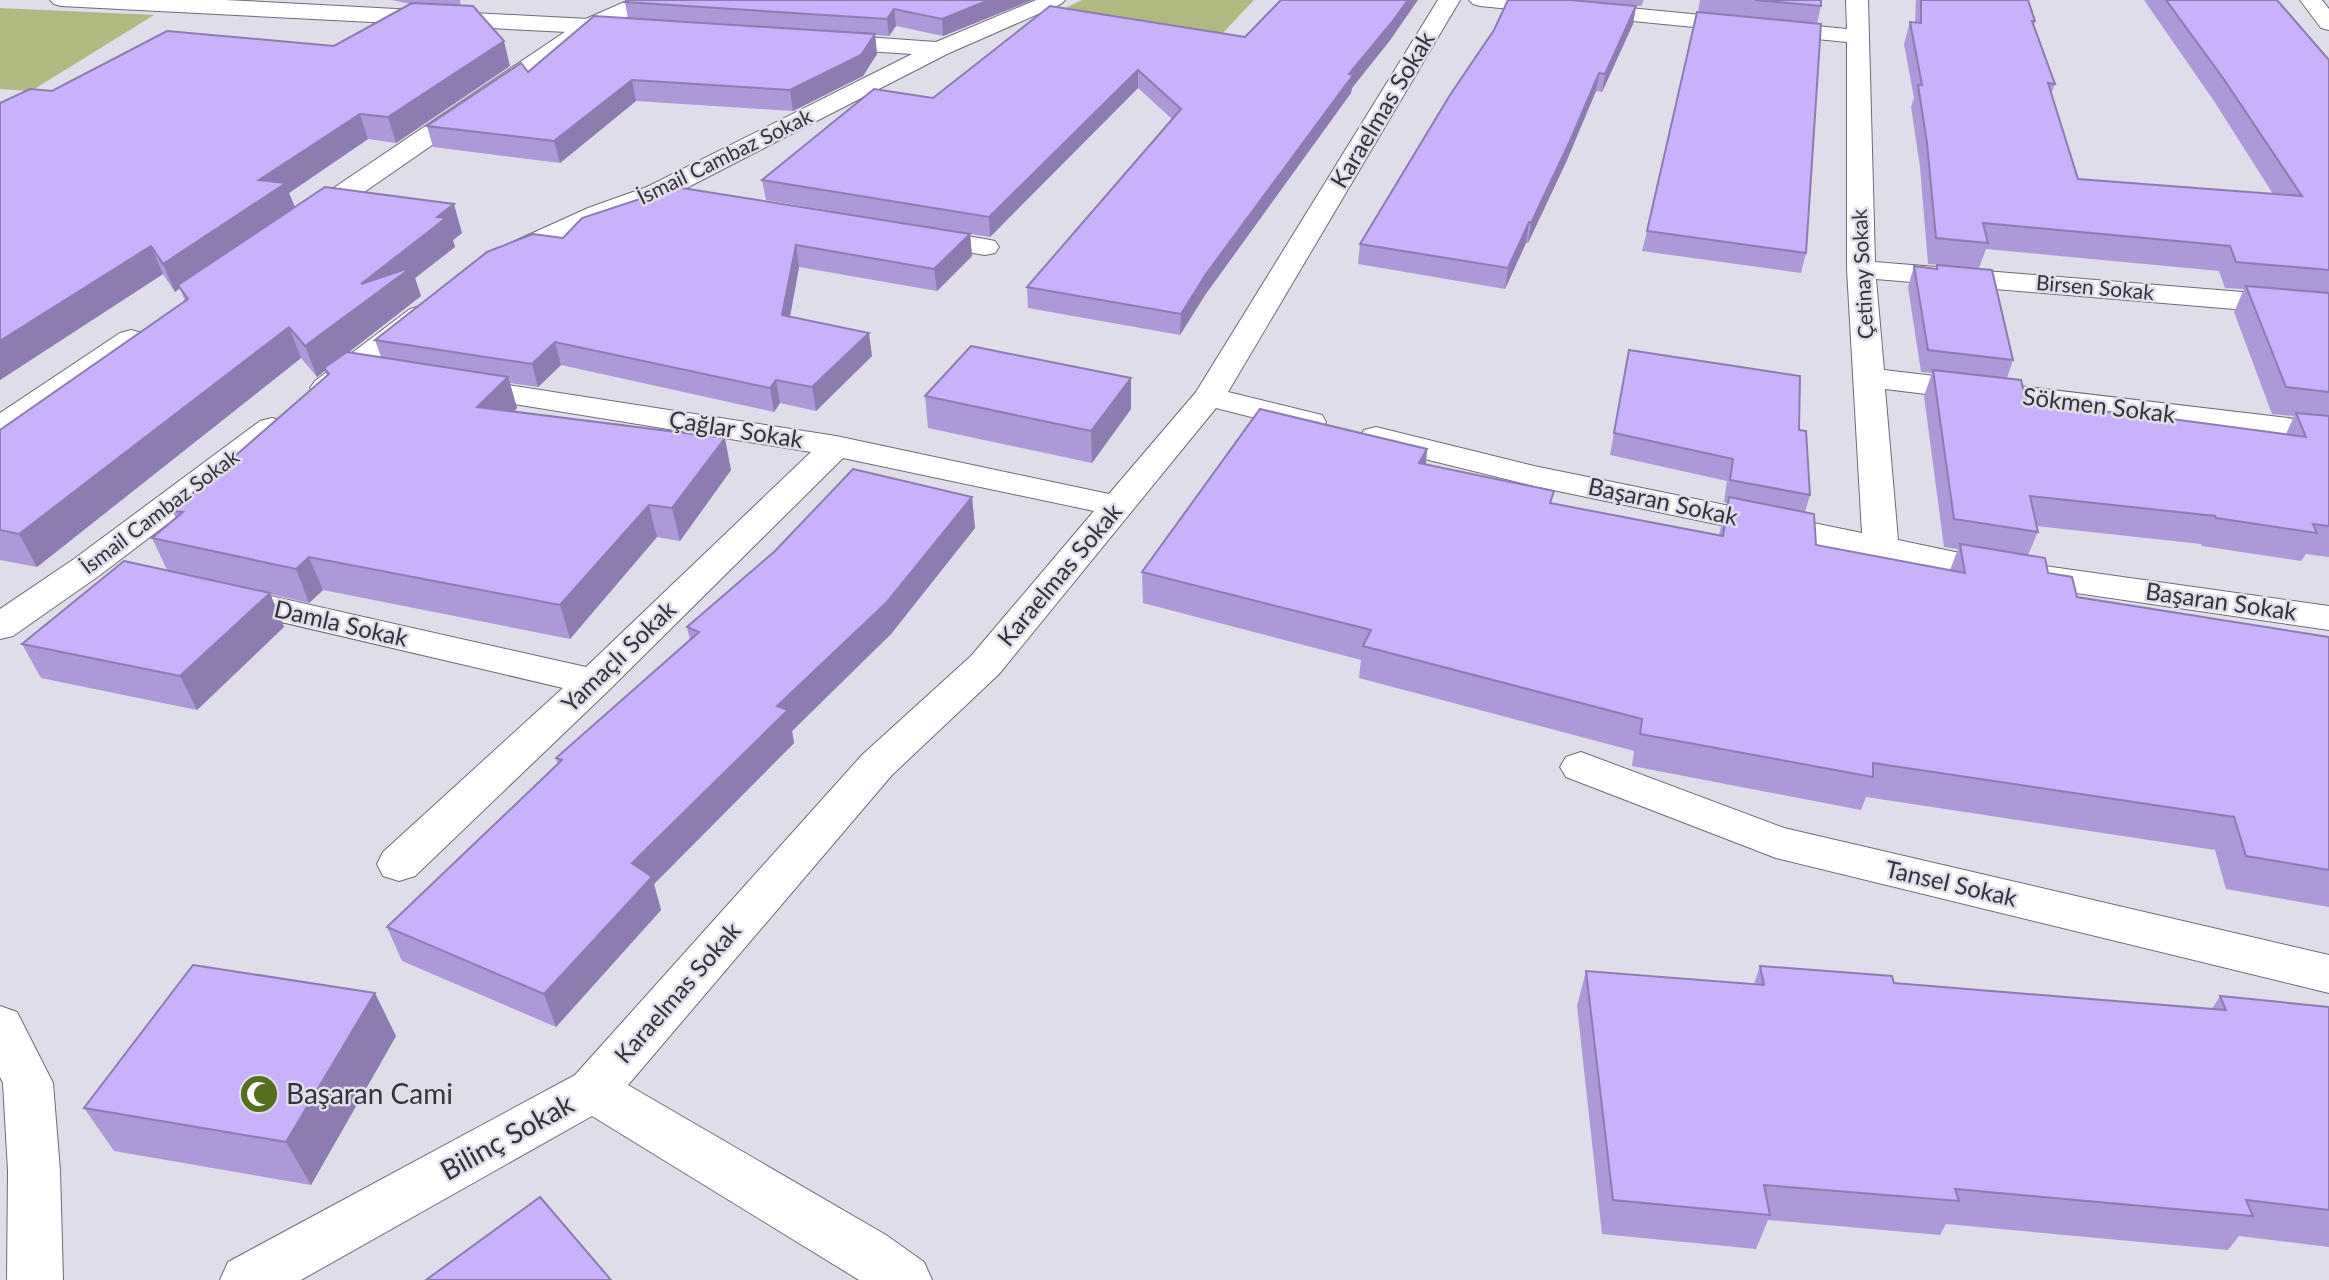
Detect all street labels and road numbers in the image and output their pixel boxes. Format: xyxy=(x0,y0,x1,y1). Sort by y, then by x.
street label: Karaelmas Sokak xyxy=(1324,25,1440,193)
street label: İsmail Cambaz Sokak xyxy=(633,102,816,209)
street label: Çetinay Sokak xyxy=(1846,208,1877,340)
street label: Birsen Sokak xyxy=(2035,269,2155,304)
street label: Sökmen Sokak xyxy=(2021,381,2178,428)
street label: Çağlar Sokak xyxy=(667,404,806,454)
street label: İsmail Cambaz Sokak xyxy=(75,443,243,578)
street label: Başaran Sokak xyxy=(1586,471,1742,531)
street label: Karaelmas Sokak xyxy=(991,496,1128,651)
street label: Başaran Sokak xyxy=(2144,576,2300,626)
street label: Damla Sokak xyxy=(272,593,412,652)
street label: Yamaçlı Sokak xyxy=(555,594,682,718)
street label: Tansel Sokak xyxy=(1883,853,2021,912)
street label: Karaelmas Sokak xyxy=(608,915,747,1069)
street label: Bilinç Sokak xyxy=(434,1085,580,1187)

